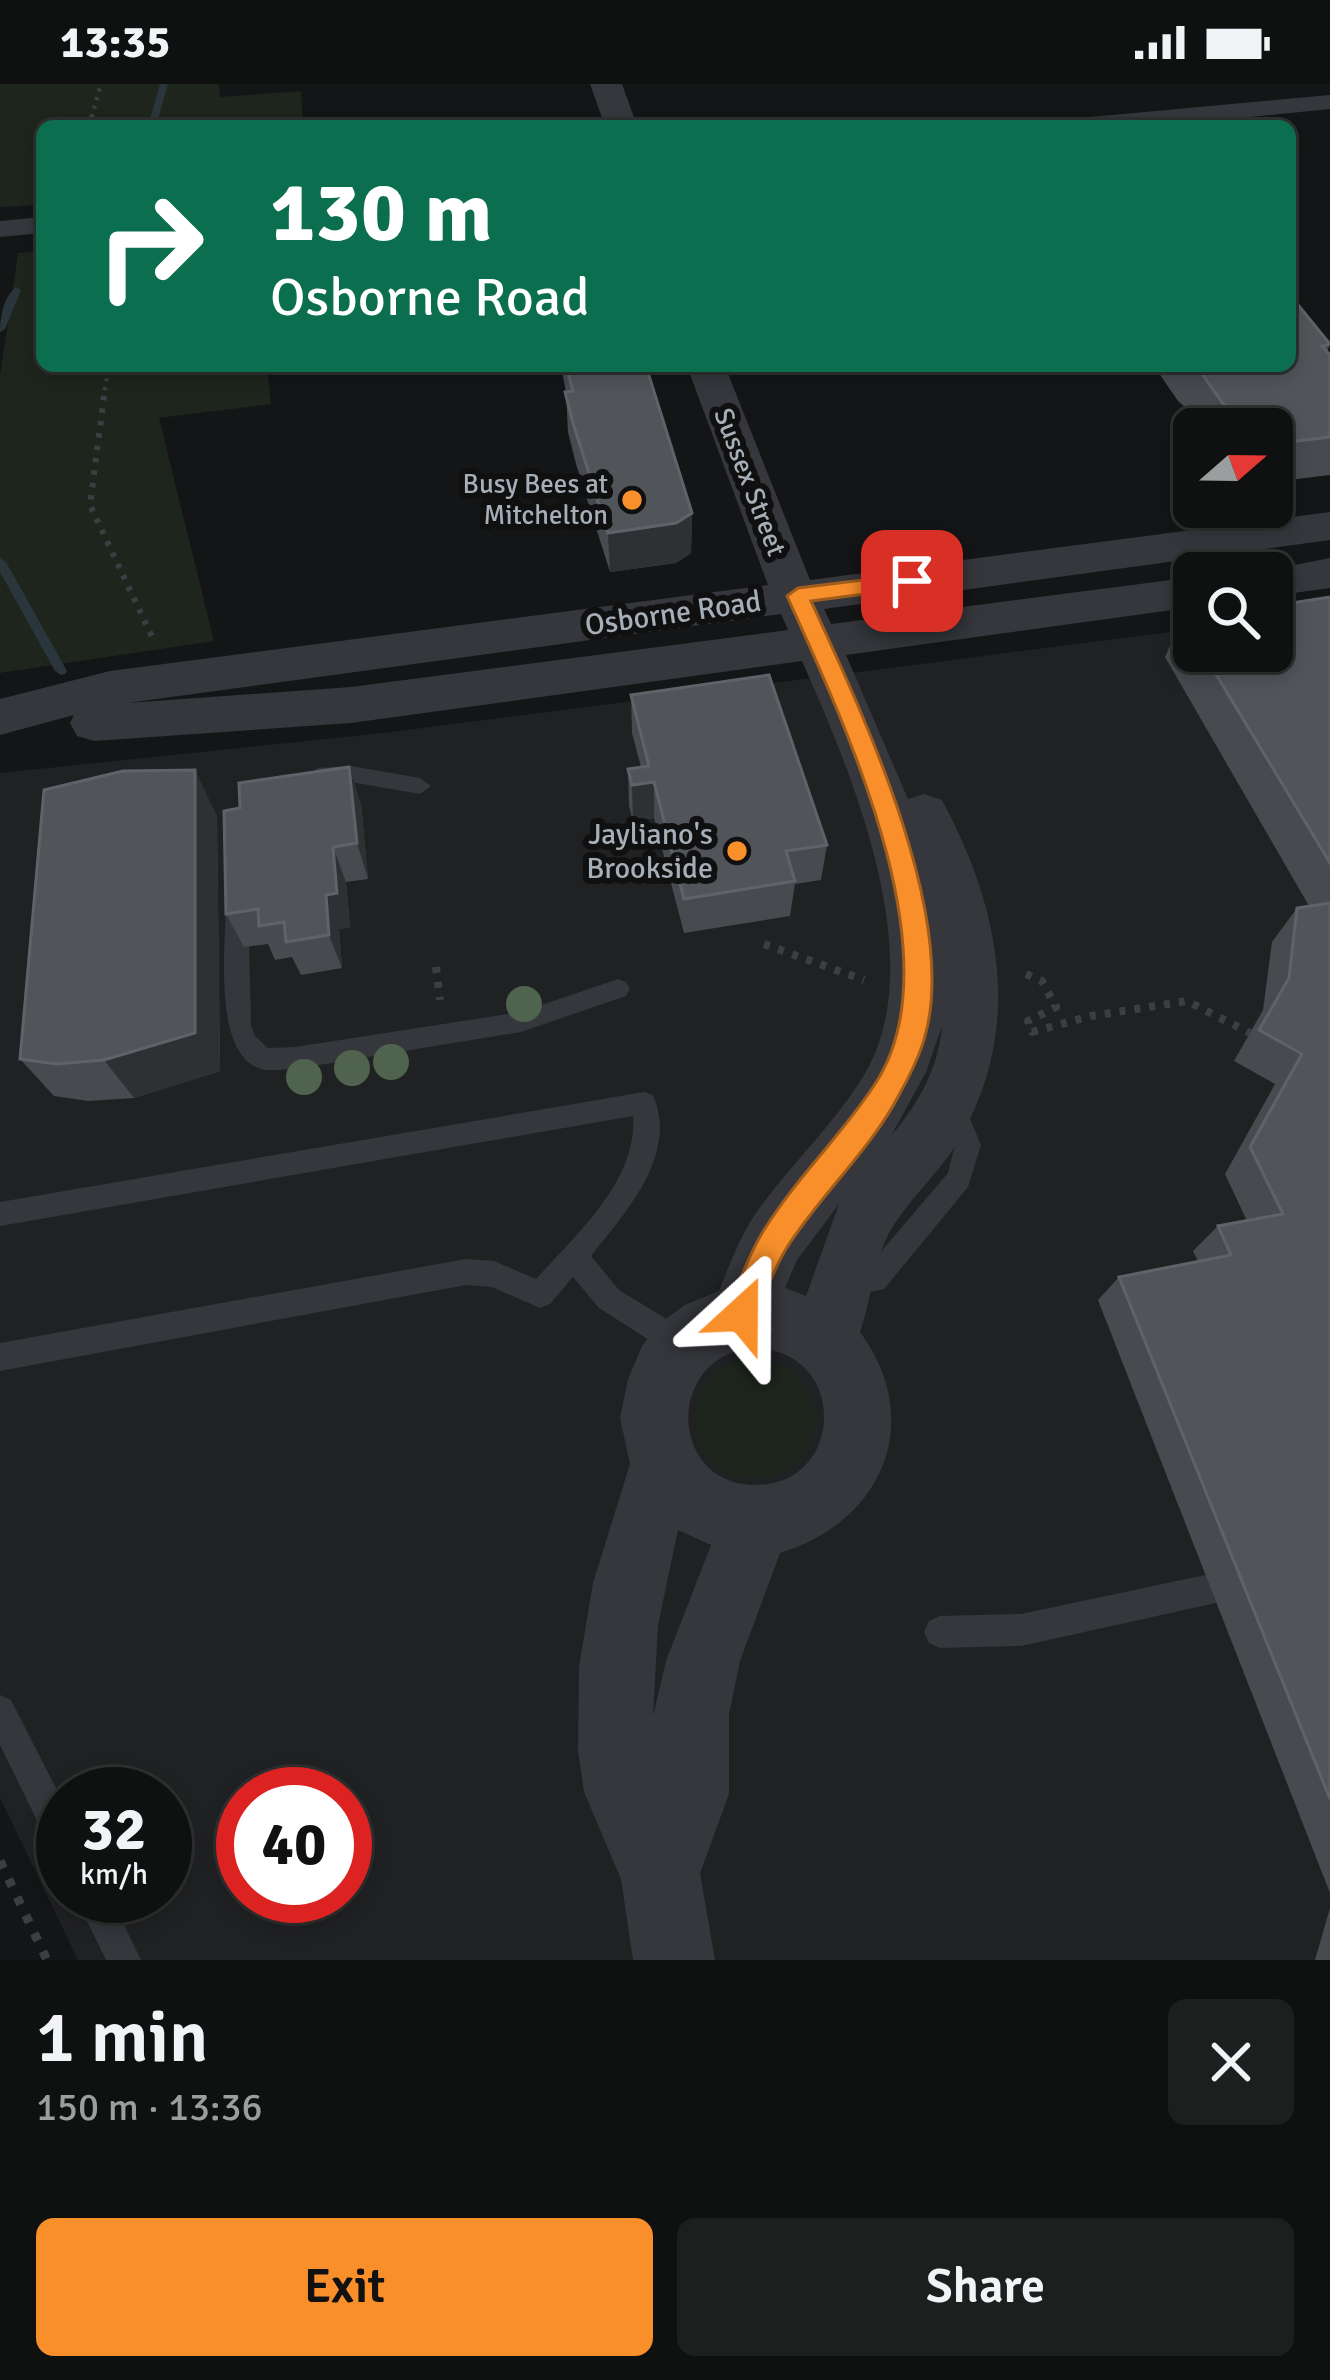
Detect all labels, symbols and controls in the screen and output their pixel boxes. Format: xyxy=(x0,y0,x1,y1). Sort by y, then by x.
text: 13:35 xyxy=(60,15,170,70)
text: 130 m xyxy=(270,161,492,265)
icon: right xyxy=(72,168,228,324)
text: Osborne Road xyxy=(270,264,590,331)
street label: Sussex Street xyxy=(706,404,793,561)
north arrow xyxy=(1173,408,1293,528)
map controls xyxy=(1173,408,1293,672)
place label: Busy Bees at Mitchelton xyxy=(463,468,608,532)
marker: Busy Bees at Mitchelton xyxy=(619,487,645,513)
pin xyxy=(861,530,963,632)
icon: arrive xyxy=(879,548,945,614)
button: search xyxy=(1173,552,1293,672)
street label: Osborne Road xyxy=(583,583,764,644)
place label: Jayliano's Brookside xyxy=(586,816,713,887)
marker: Jayliano's Brookside xyxy=(724,838,750,864)
position arrow xyxy=(679,1251,805,1377)
speed limit sign: 40 xyxy=(216,1767,372,1923)
text: 32 xyxy=(82,1793,146,1867)
text: km/h xyxy=(80,1856,148,1893)
text: 1 min xyxy=(36,1993,208,2082)
button: close xyxy=(1168,1999,1294,2125)
text: 150 m · 13:36 xyxy=(36,2083,263,2131)
button: Exit xyxy=(36,2218,653,2356)
button: Share xyxy=(677,2218,1294,2356)

